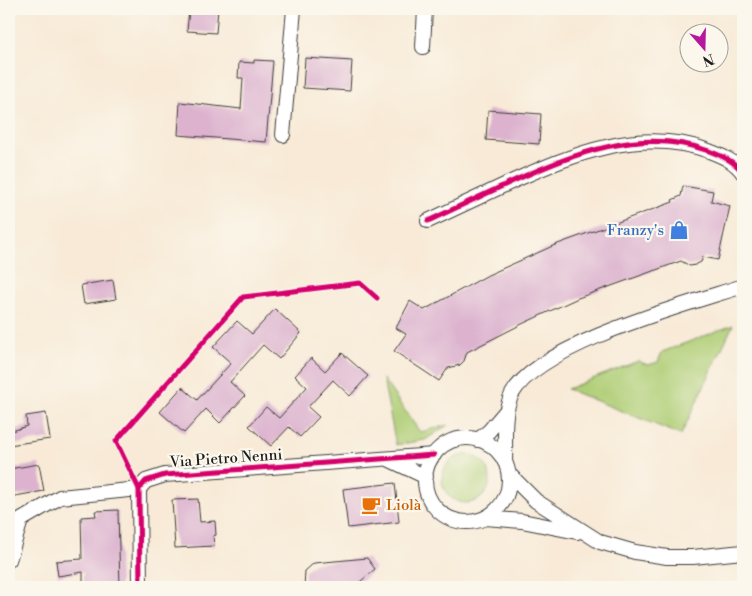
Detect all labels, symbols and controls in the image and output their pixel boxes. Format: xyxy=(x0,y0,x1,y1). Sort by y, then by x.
north arrow xyxy=(680,22,730,72)
text: N xyxy=(700,49,716,70)
shop icon: Franzy's xyxy=(668,219,690,241)
place label: Franzy's xyxy=(607,221,664,240)
street label: Via Pietro Nenni xyxy=(168,445,283,472)
cafe icon: Liolà xyxy=(360,494,382,516)
place label: Liolà xyxy=(386,496,422,515)

